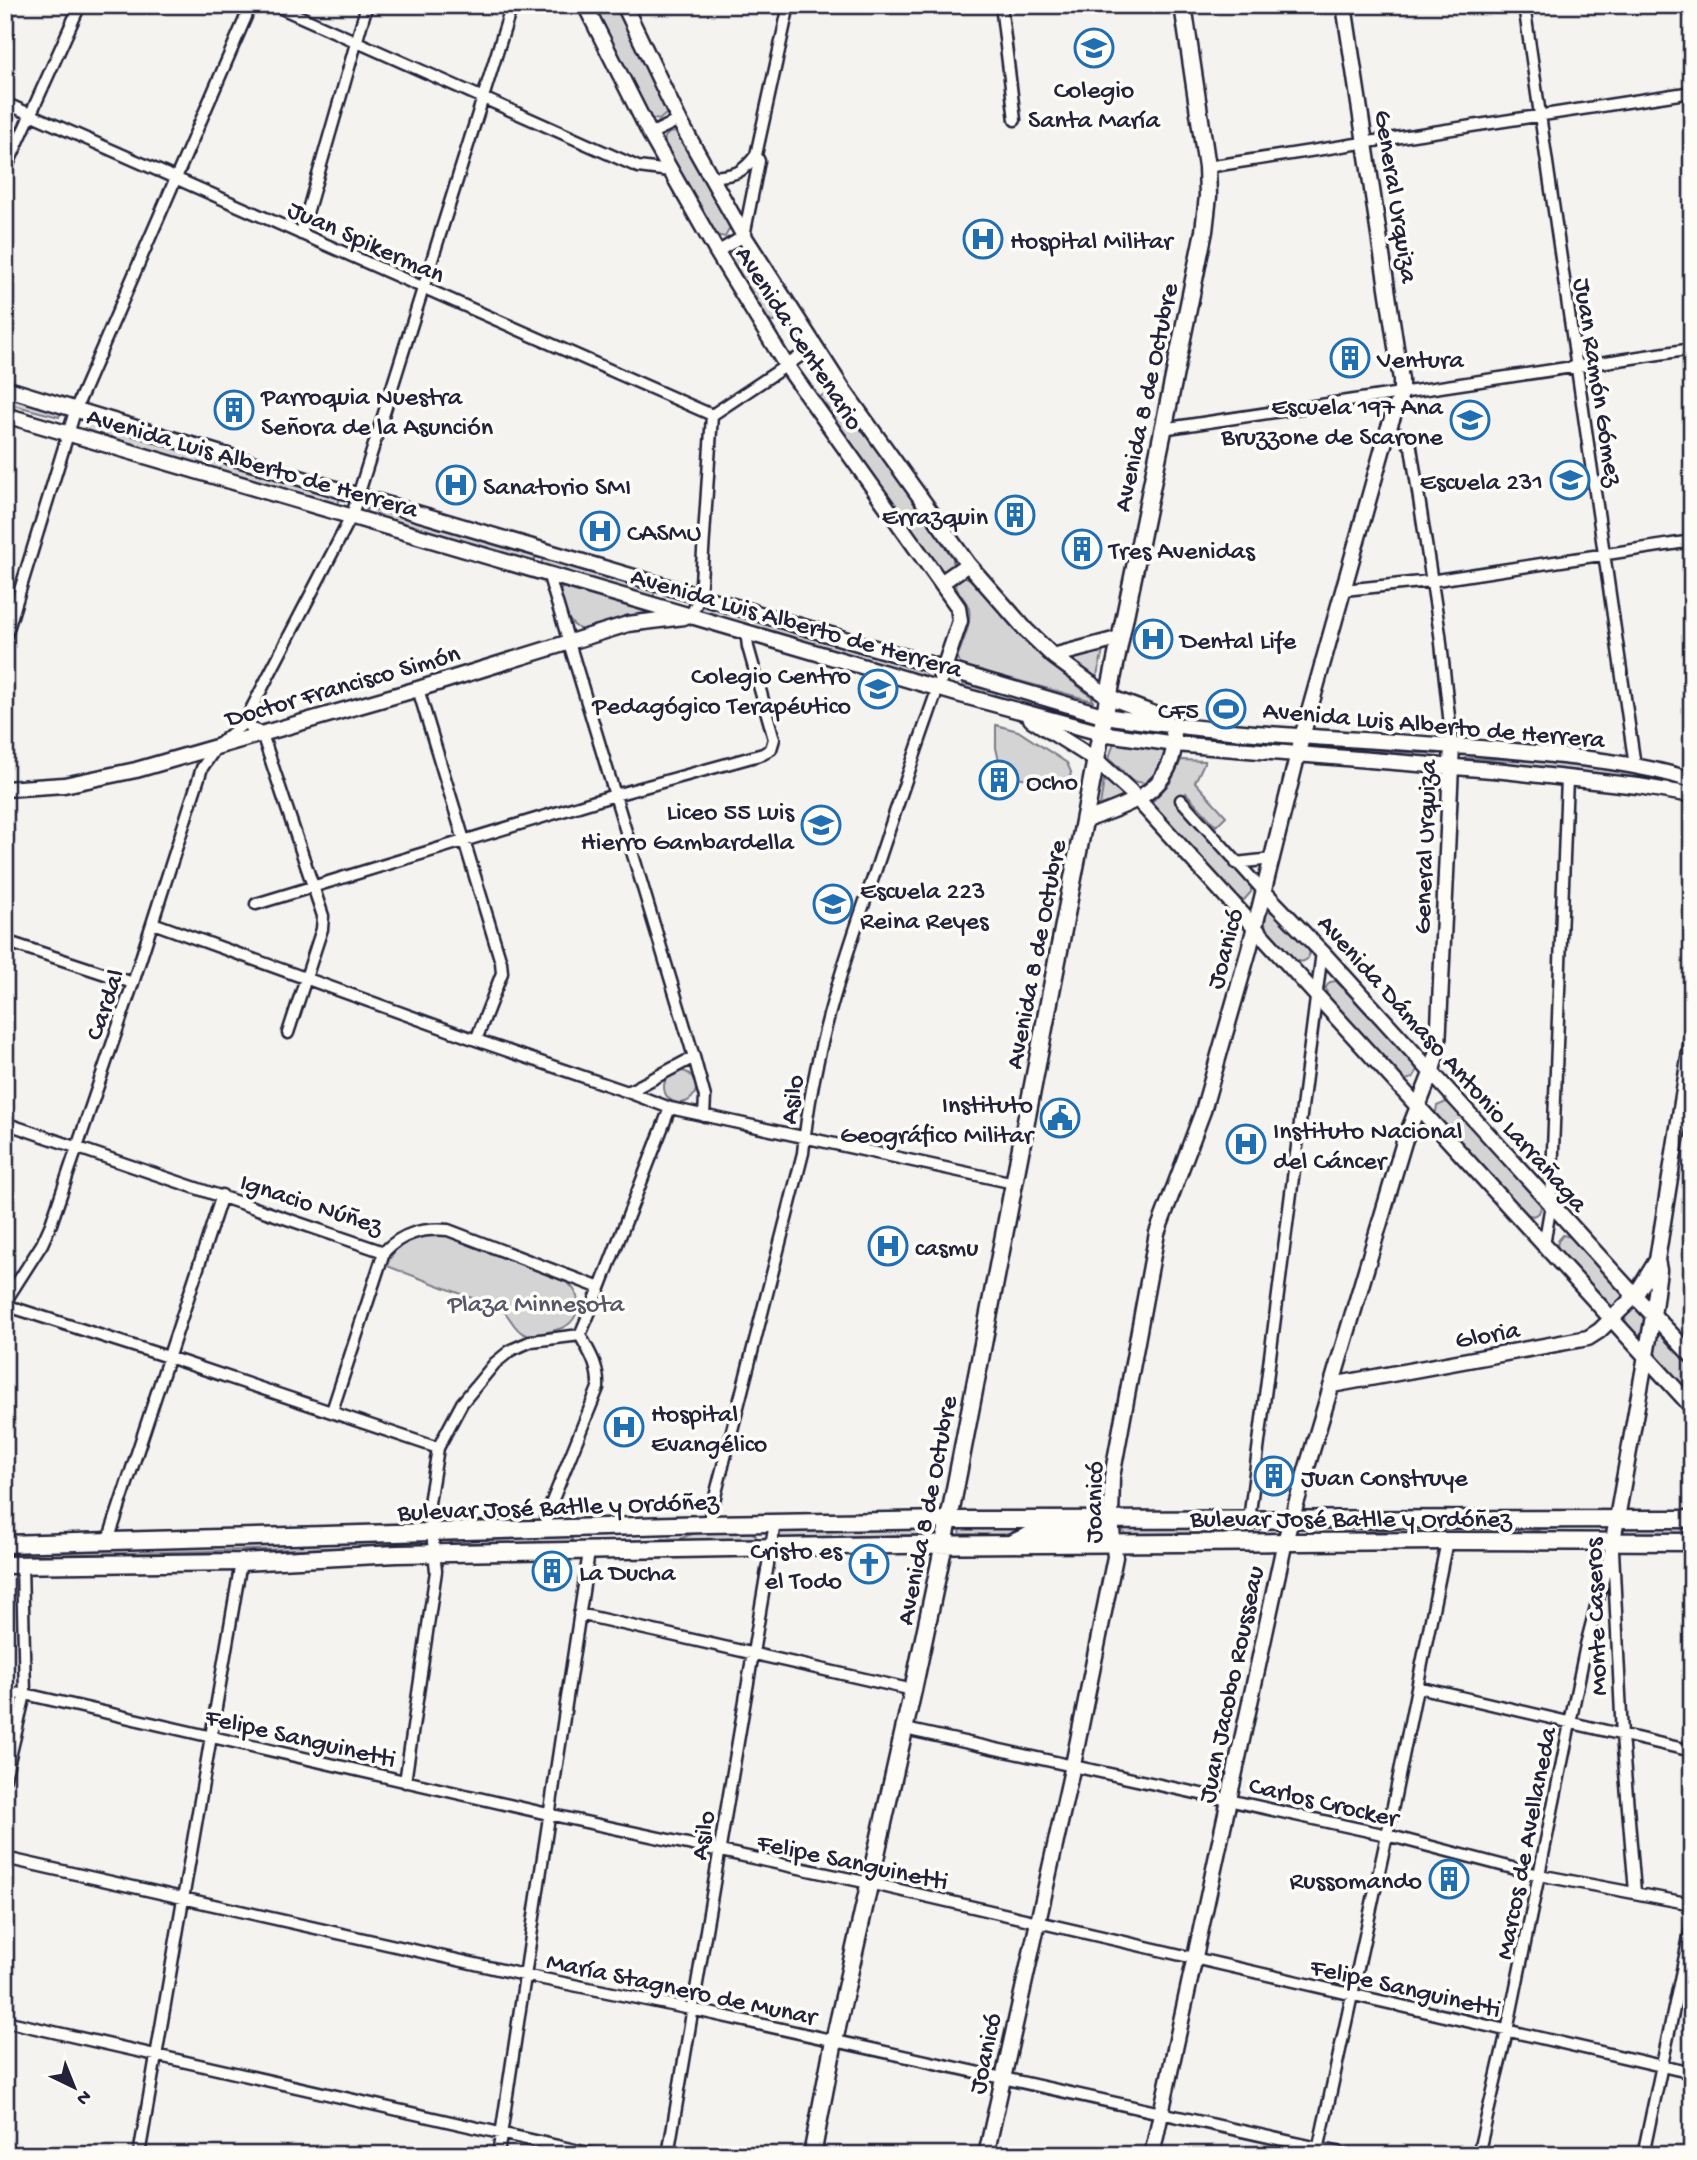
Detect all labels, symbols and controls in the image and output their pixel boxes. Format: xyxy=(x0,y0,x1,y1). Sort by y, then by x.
school or university icon: Colegio Santa María xyxy=(1073,27,1115,69)
place label: Colegio Santa María xyxy=(1028,77,1161,138)
street label: General Urquiza xyxy=(1365,108,1423,287)
street label: Juan Spikerman xyxy=(282,196,449,293)
hospital icon: Hospital Militar xyxy=(962,218,1004,260)
place label: Hospital Militar xyxy=(1010,228,1175,259)
street label: Avenida Centenario xyxy=(726,242,868,437)
street label: Juan Ramón Gómez xyxy=(1564,276,1628,491)
street label: Avenida 8 de Octubre xyxy=(1109,280,1188,515)
building icon: Ventura xyxy=(1329,337,1371,379)
place label: Ventura xyxy=(1376,347,1465,378)
place label: Parroquia Nuestra Señora de la Asunción xyxy=(260,384,494,445)
building icon: Parroquia Nuestra Señora de la Asunción xyxy=(213,389,255,431)
place label: Escuela 197 Ana Bruzzone de Scarone xyxy=(1220,394,1445,455)
school or university icon: Escuela 197 Ana Bruzzone de Scarone xyxy=(1449,399,1491,441)
street label: Avenida Luis Alberto de Herrera xyxy=(82,403,423,528)
school or university icon: Escuela 231 xyxy=(1549,459,1591,501)
hospital icon: Sanatorio SMI xyxy=(435,464,477,506)
place label: Escuela 231 xyxy=(1420,469,1543,500)
place label: Sanatorio SMI xyxy=(483,474,631,505)
building icon: Errazquin xyxy=(994,494,1036,536)
place label: Errazquin xyxy=(882,504,989,535)
hospital icon: CASMU xyxy=(579,510,621,552)
place label: CASMU xyxy=(627,520,702,551)
building icon: Tres Avenidas xyxy=(1061,528,1103,570)
place label: Tres Avenidas xyxy=(1107,538,1256,569)
street label: Avenida Luis Alberto de Herrera xyxy=(626,563,967,688)
hospital icon: Dental Life xyxy=(1132,618,1174,660)
place label: Dental Life xyxy=(1178,628,1297,659)
street label: Doctor Francisco Simón xyxy=(220,640,465,737)
place label: Colegio Centro Pedagógico Terapéutico xyxy=(591,663,851,724)
school or university icon: Colegio Centro Pedagógico Terapéutico xyxy=(857,668,899,710)
sports icon: CF5 xyxy=(1205,688,1247,730)
street label: Avenida Luis Alberto de Herrera xyxy=(1261,697,1608,758)
place label: CF5 xyxy=(1158,698,1199,729)
street label: General Urquiza xyxy=(1409,758,1446,935)
building icon: Ocho xyxy=(978,759,1020,801)
place label: Ocho xyxy=(1026,769,1078,800)
place label: Liceo 55 Luis Hierro Gambardella xyxy=(581,799,796,860)
school or university icon: Liceo 55 Luis Hierro Gambardella xyxy=(800,804,842,846)
street label: Avenida 8 de Octubre xyxy=(1001,837,1076,1072)
place label: Escuela 223 Reina Reyes xyxy=(860,878,990,939)
school or university icon: Escuela 223 Reina Reyes xyxy=(812,883,854,925)
street label: Joanicó xyxy=(1202,906,1253,993)
street label: Avenida Dámaso Antonio Larrañaga xyxy=(1309,910,1594,1221)
street label: Cardal xyxy=(81,966,134,1045)
street label: Asilo xyxy=(775,1073,814,1127)
place label: Instituto Geográfico Militar xyxy=(840,1092,1036,1153)
public building icon: Instituto Geográfico Militar xyxy=(1039,1097,1081,1139)
place label: Instituto Nacional del Cáncer xyxy=(1273,1118,1462,1179)
hospital icon: Instituto Nacional del Cáncer xyxy=(1225,1123,1267,1165)
street label: Ignacio Núñez xyxy=(235,1169,387,1244)
hospital icon: casmu xyxy=(867,1225,909,1267)
place label: casmu xyxy=(915,1235,979,1266)
park label: Plaza Minnesota xyxy=(447,1291,626,1322)
street label: Gloria xyxy=(1453,1316,1524,1358)
street label: Avenida 8 de Octubre xyxy=(892,1393,967,1628)
place label: Hospital Evangélico xyxy=(651,1401,767,1462)
hospital icon: Hospital Evangélico xyxy=(603,1406,645,1448)
building icon: Juan Construye xyxy=(1253,1455,1295,1497)
street label: Joanicó xyxy=(1080,1461,1113,1543)
place label: Juan Construye xyxy=(1301,1465,1468,1496)
street label: Bulevar José Batlle y Ordóñez xyxy=(396,1488,721,1531)
street label: Bulevar José Batlle y Ordóñez xyxy=(1189,1506,1513,1537)
street label: Monte Caseros xyxy=(1580,1536,1617,1696)
place label: Cristo es el Todo xyxy=(750,1538,843,1599)
church icon: Cristo es el Todo xyxy=(848,1543,890,1585)
building icon: La Ducha xyxy=(531,1550,573,1592)
place label: La Ducha xyxy=(579,1560,677,1591)
street label: Juan Jacobo Rousseau xyxy=(1193,1564,1274,1806)
street label: Felipe Sanguinetti xyxy=(201,1703,398,1777)
street label: Marcos de Avellaneda xyxy=(1491,1723,1566,1963)
street label: Carlos Crocker xyxy=(1245,1772,1404,1837)
street label: Asilo xyxy=(686,1809,725,1863)
street label: Felipe Sanguinetti xyxy=(753,1829,950,1900)
building icon: Russomando xyxy=(1428,1858,1470,1900)
place label: Russomando xyxy=(1290,1868,1422,1899)
street label: María Stagnero de Munar xyxy=(543,1948,822,2036)
street label: Felipe Sanguinetti xyxy=(1306,1953,1503,2027)
street label: Joanicó xyxy=(964,2011,1011,2097)
north arrow xyxy=(38,2052,108,2122)
text: N xyxy=(71,2084,96,2110)

